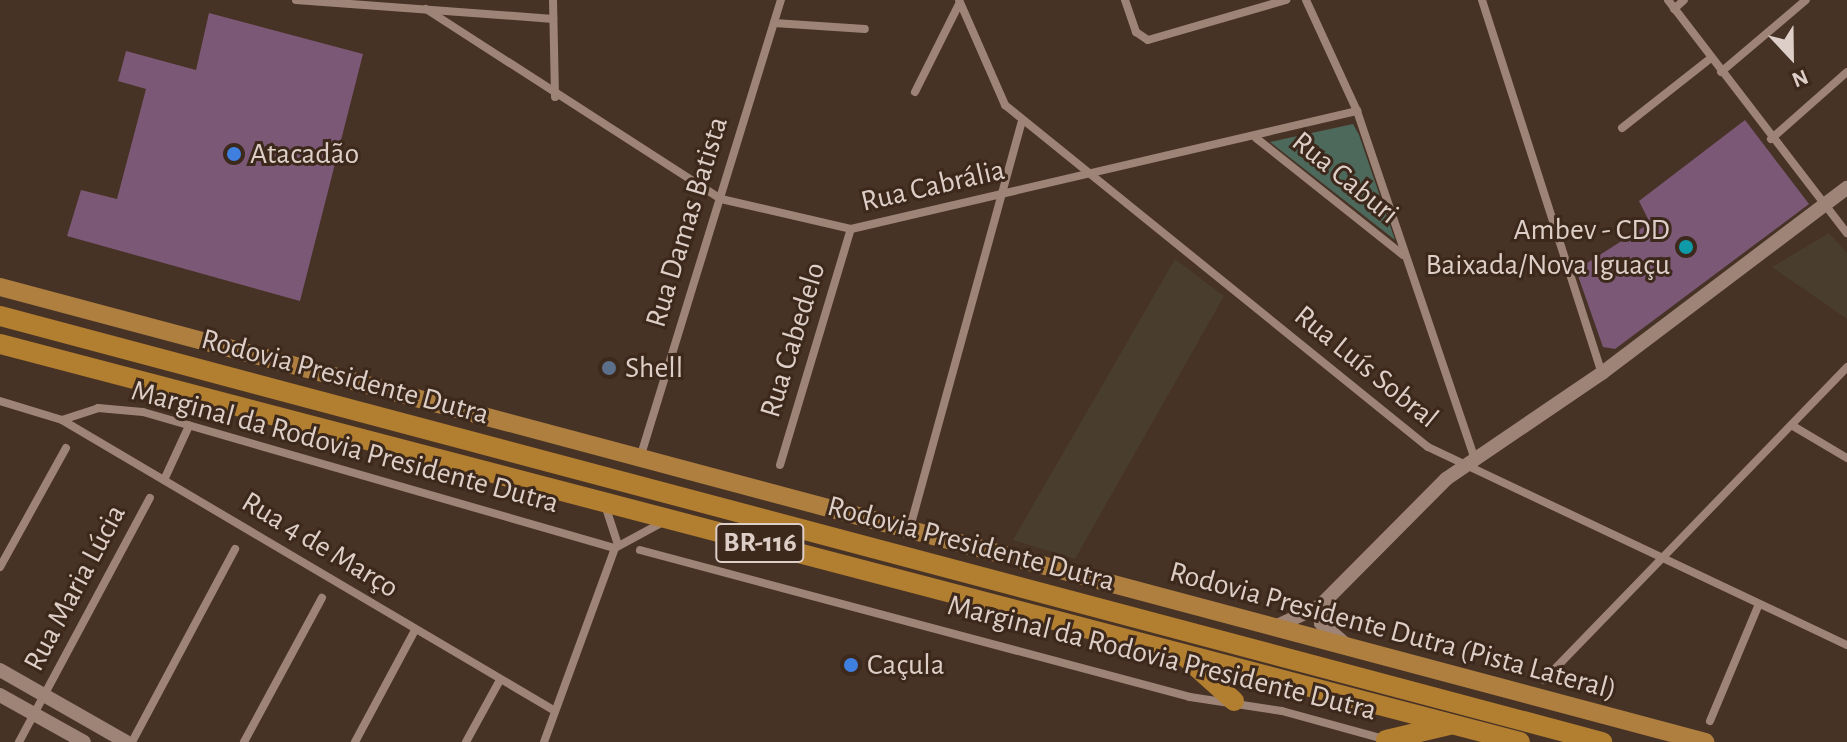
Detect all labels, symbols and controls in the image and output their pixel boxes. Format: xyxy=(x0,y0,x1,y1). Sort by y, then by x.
north arrow xyxy=(1751,16,1831,96)
text: N xyxy=(1789,65,1811,91)
street label: Rua Damas Batista xyxy=(638,112,736,332)
street label: Rua Caburi xyxy=(1284,124,1406,232)
place label: Atacadão xyxy=(250,136,359,172)
marker: Atacadão xyxy=(225,145,243,163)
street label: Rua Cabrália xyxy=(858,152,1008,220)
place label: Ambev - CDD Baixada/Nova Iguaçu xyxy=(1425,212,1670,282)
marker: Ambev - CDD Baixada/Nova Iguaçu xyxy=(1677,238,1695,256)
street label: Rua Cabedelo xyxy=(752,258,834,422)
street label: Rua Luís Sobral xyxy=(1287,298,1445,436)
street label: Rodovia Presidente Dutra xyxy=(197,321,493,433)
place label: Shell xyxy=(625,350,683,386)
marker: Shell xyxy=(600,359,618,377)
street label: Marginal da Rodovia Presidente Dutra xyxy=(127,373,563,521)
street label: Rua 4 de Março xyxy=(235,484,405,606)
street label: Rodovia Presidente Dutra xyxy=(823,488,1119,600)
street label: Rua Maria Lúcia xyxy=(16,499,134,677)
road number: BR-116 xyxy=(714,519,806,567)
street label: Rodovia Presidente Dutra (Pista Lateral) xyxy=(1166,554,1620,708)
street label: Marginal da Rodovia Presidente Dutra xyxy=(944,587,1380,729)
place label: Caçula xyxy=(867,647,945,683)
marker: Caçula xyxy=(842,656,860,674)

